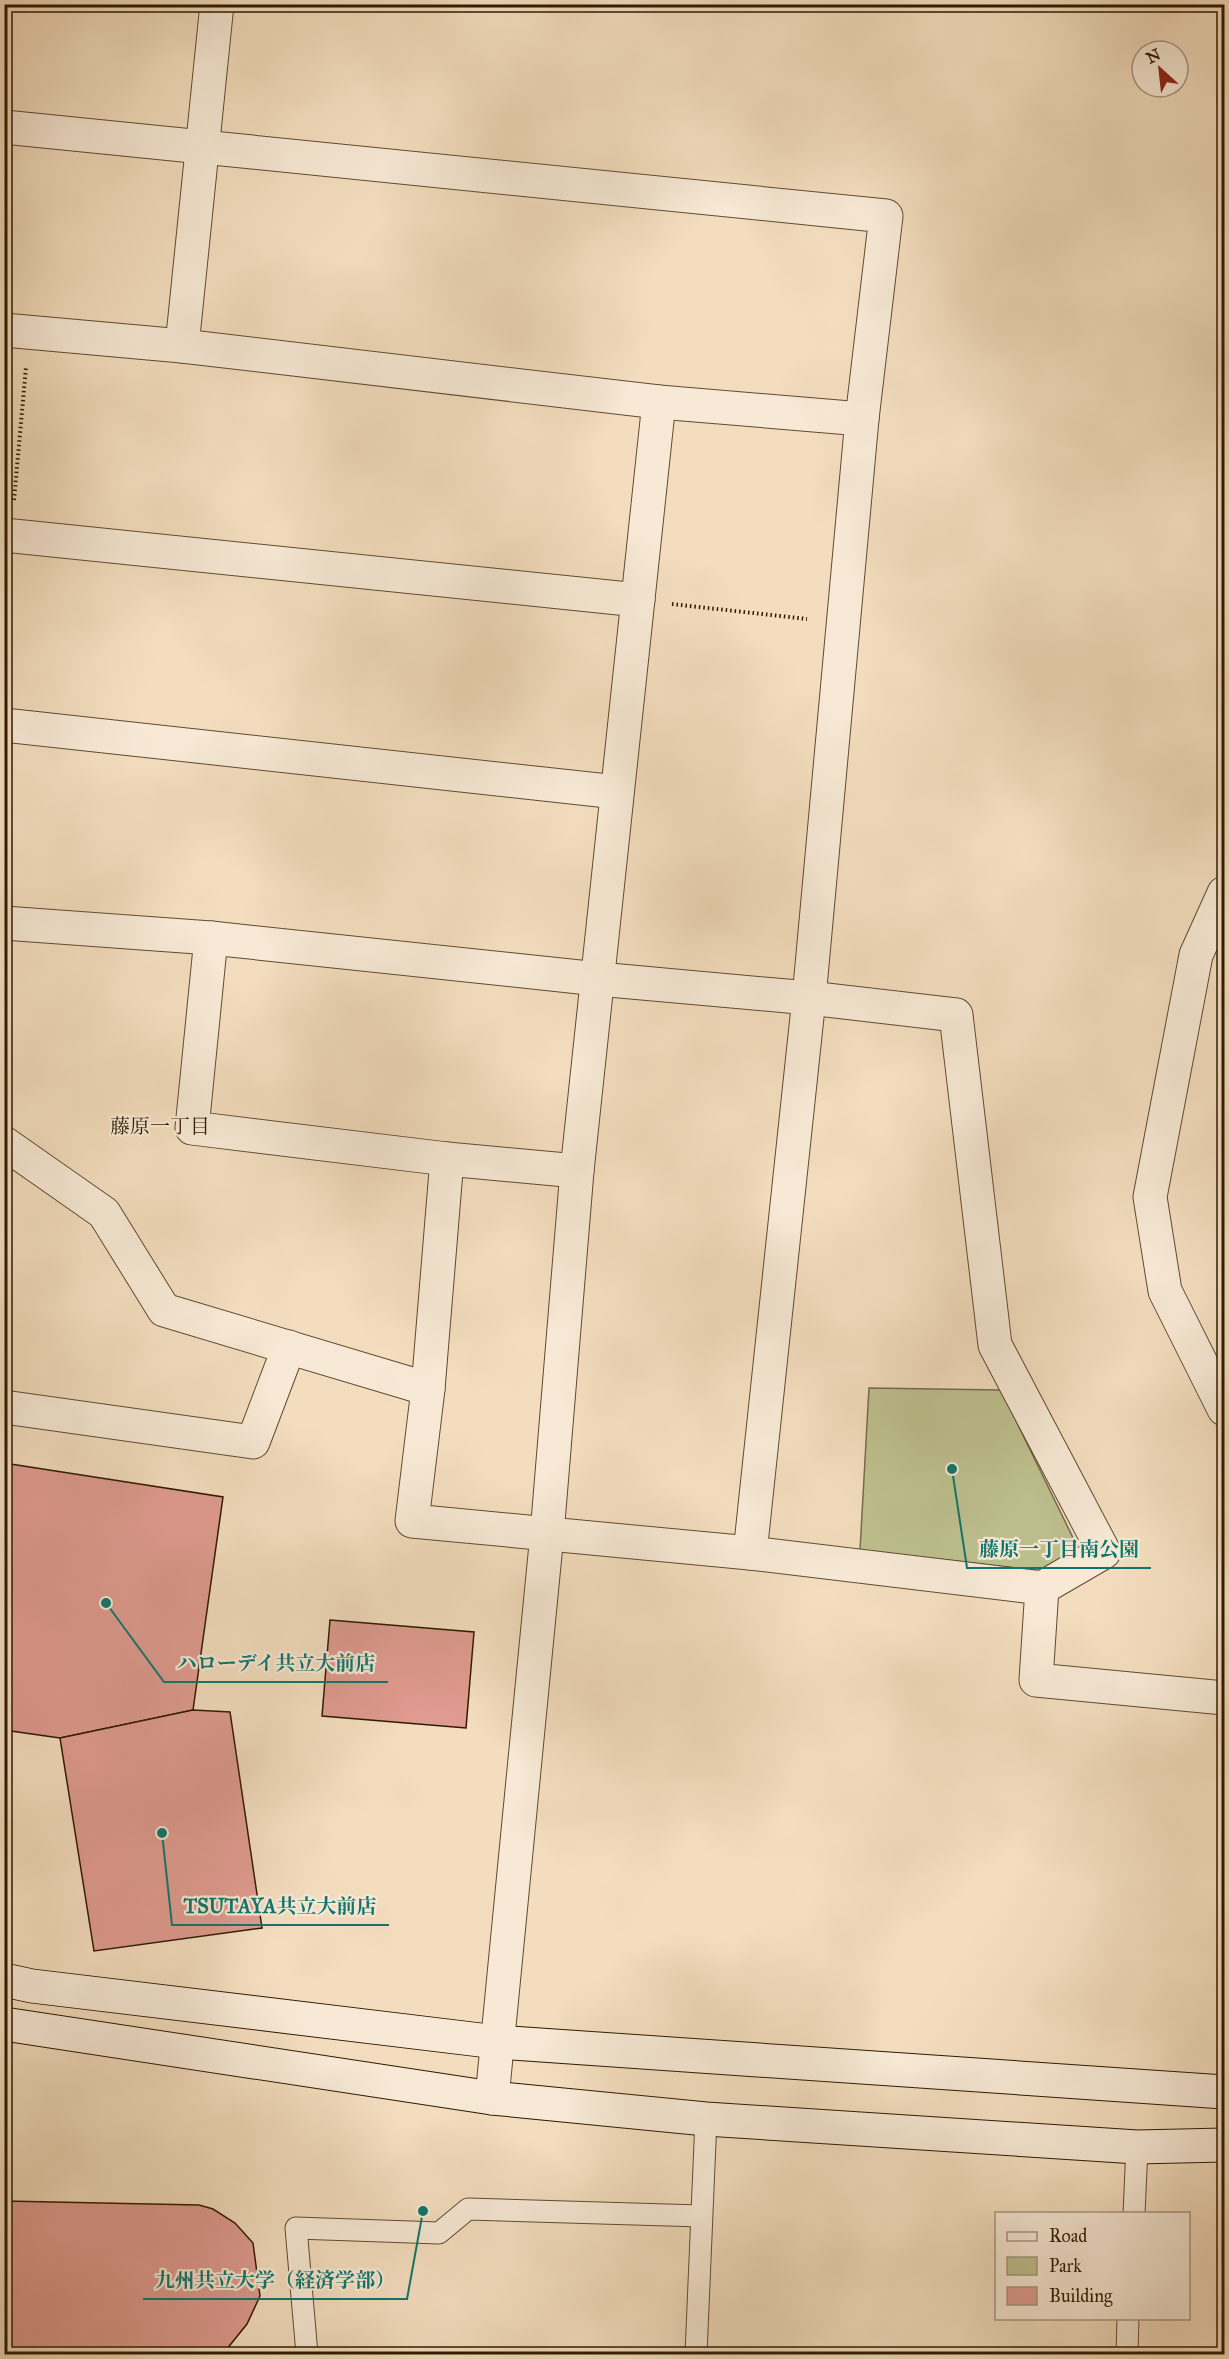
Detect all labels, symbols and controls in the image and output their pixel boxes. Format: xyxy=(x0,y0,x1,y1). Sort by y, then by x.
north arrow xyxy=(1130,39,1190,99)
text: N xyxy=(1143,44,1164,68)
district label: 藤原一丁目 xyxy=(110,1114,210,1138)
callout: 藤原一丁目南公園 xyxy=(967,1530,1151,1568)
text: 藤原一丁目南公園 xyxy=(979,1537,1139,1561)
callout: ハローデイ共立大前店 xyxy=(164,1644,388,1682)
text: ハローデイ共立大前店 xyxy=(177,1651,375,1675)
callout: TSUTAYA共立大前店 xyxy=(172,1887,389,1925)
text: TSUTAYA共立大前店 xyxy=(182,1894,377,1918)
legend xyxy=(995,2212,1190,2320)
text: Road xyxy=(1049,2225,1087,2247)
text: Park xyxy=(1049,2255,1082,2277)
callout: 九州共立大学（経済学部） xyxy=(143,2261,407,2299)
text: 九州共立大学（経済学部） xyxy=(155,2268,395,2292)
text: Building xyxy=(1049,2285,1113,2308)

